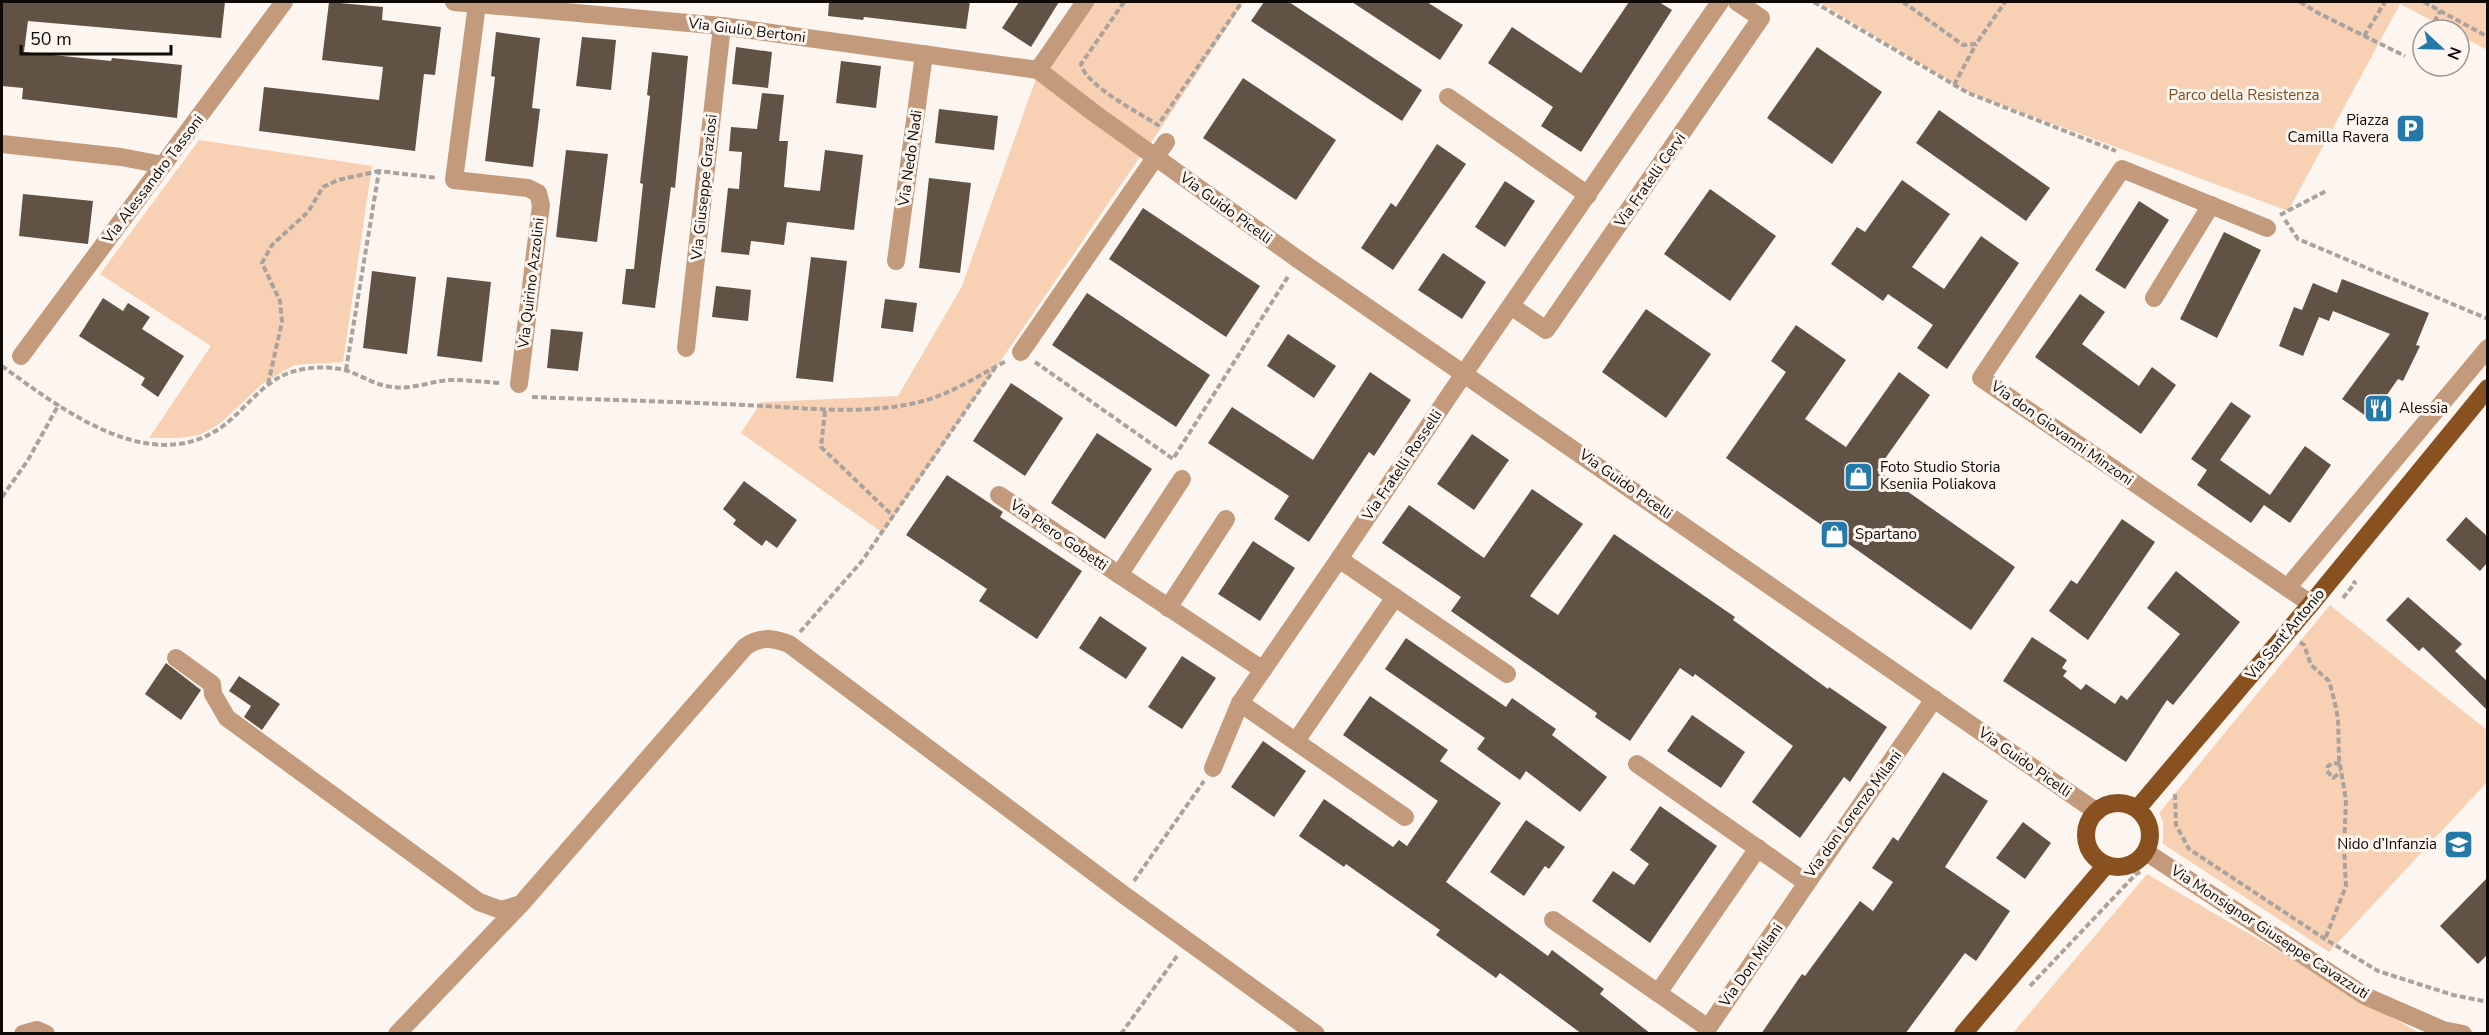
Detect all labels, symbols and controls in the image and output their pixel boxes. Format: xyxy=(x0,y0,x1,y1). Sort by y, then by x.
street label: Via Giulio Bertoni xyxy=(686,13,807,47)
scale bar xyxy=(21,18,171,56)
north arrow xyxy=(2411,18,2471,78)
text: 50 m xyxy=(30,27,72,51)
text: N xyxy=(2442,44,2466,63)
park label: Parco della Resistenza xyxy=(2169,85,2319,105)
street label: Via Nedo Nadi xyxy=(893,109,927,208)
street label: Via Alessandro Tassoni xyxy=(97,110,208,248)
place label: Piazza Camilla Ravera xyxy=(2287,110,2389,147)
street label: Via Giuseppe Graziosi xyxy=(686,113,722,262)
parking icon: Piazza Camilla Ravera xyxy=(2394,113,2426,145)
street label: Via Fratelli Cervi xyxy=(1609,129,1690,232)
street label: Via Guido Picelli xyxy=(1175,167,1276,248)
street label: Via Quirino Azzolini xyxy=(513,217,549,350)
street label: Via don Giovanni Minzoni xyxy=(1986,376,2137,490)
restaurant icon: Alessia xyxy=(2362,392,2394,424)
place label: Alessia xyxy=(2399,398,2448,418)
street label: Via Fratelli Rosselli xyxy=(1357,406,1446,525)
street label: Via Guido Picelli xyxy=(1575,444,1677,524)
place label: Foto Studio Storia Kseniia Poliakova xyxy=(1880,457,2000,494)
shop icon: Foto Studio Storia Kseniia Poliakova xyxy=(1843,460,1875,492)
street label: Via Piero Gobetti xyxy=(1005,494,1112,575)
shop icon: Spartano xyxy=(1818,518,1850,550)
place label: Spartano xyxy=(1855,524,1917,544)
street label: Via Sant'Antonio xyxy=(2240,584,2329,685)
street label: Via Guido Picelli xyxy=(1974,722,2076,802)
street label: Via don Lorenzo Milani xyxy=(1799,746,1906,883)
school or university icon: Nido d’Infanzia xyxy=(2442,828,2474,860)
place label: Nido d’Infanzia xyxy=(2337,834,2437,854)
street label: Via Monsignor Giuseppe Cavazzuti xyxy=(2166,860,2373,1004)
street label: Via Don Milani xyxy=(1714,919,1787,1012)

